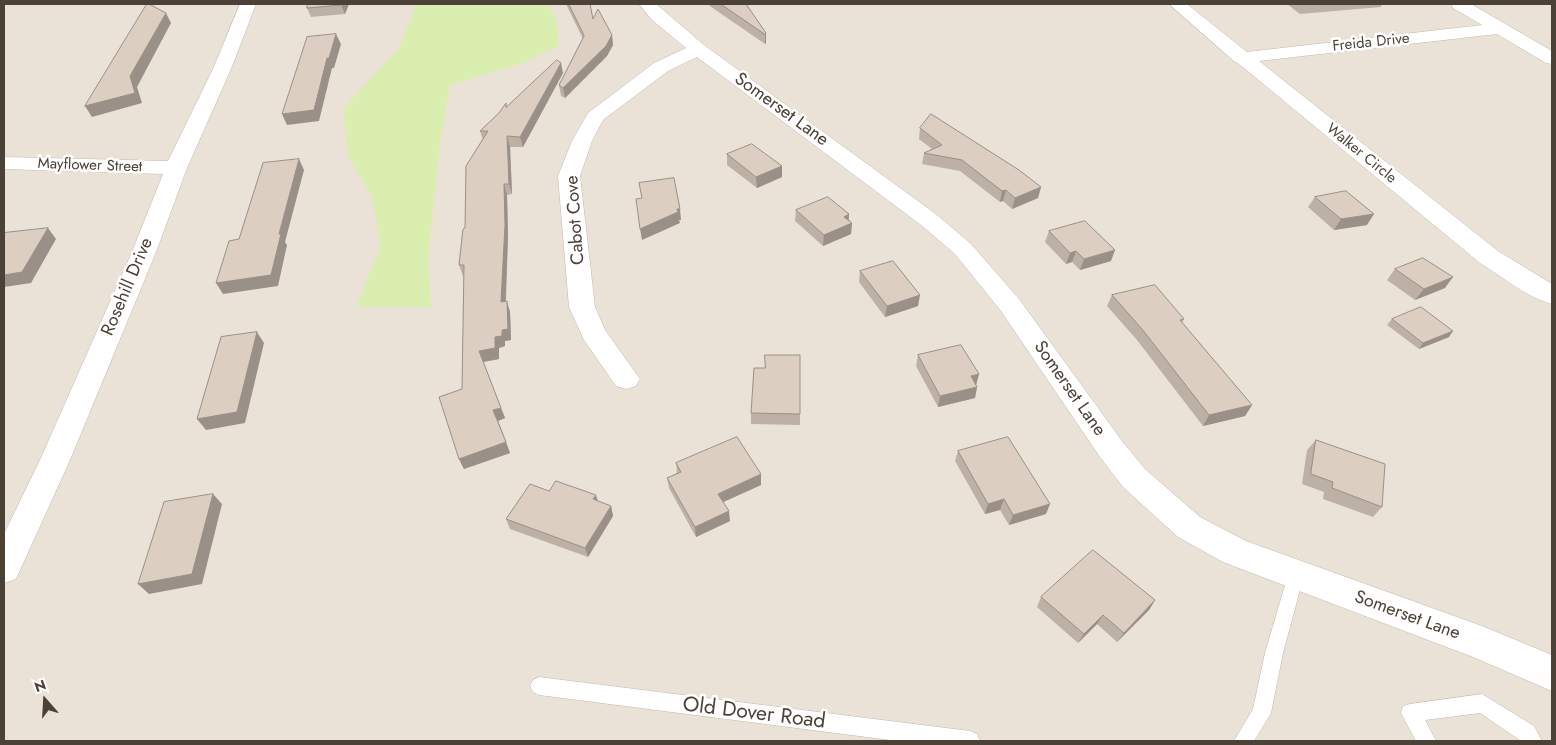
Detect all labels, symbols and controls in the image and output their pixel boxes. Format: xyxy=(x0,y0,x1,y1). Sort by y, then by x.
street label: Freida Drive xyxy=(1332,30,1410,56)
street label: Somerset Lane xyxy=(730,69,832,151)
street label: Walker Circle xyxy=(1322,120,1400,188)
street label: Mayflower Street xyxy=(37,155,143,177)
street label: Cabot Cove xyxy=(562,175,590,265)
street label: Rosehill Drive xyxy=(98,235,158,339)
street label: Somerset Lane xyxy=(1028,337,1110,441)
street label: Somerset Lane xyxy=(1351,587,1463,645)
north arrow xyxy=(20,675,70,725)
text: N xyxy=(32,675,49,697)
street label: Old Dover Road xyxy=(681,693,827,735)

